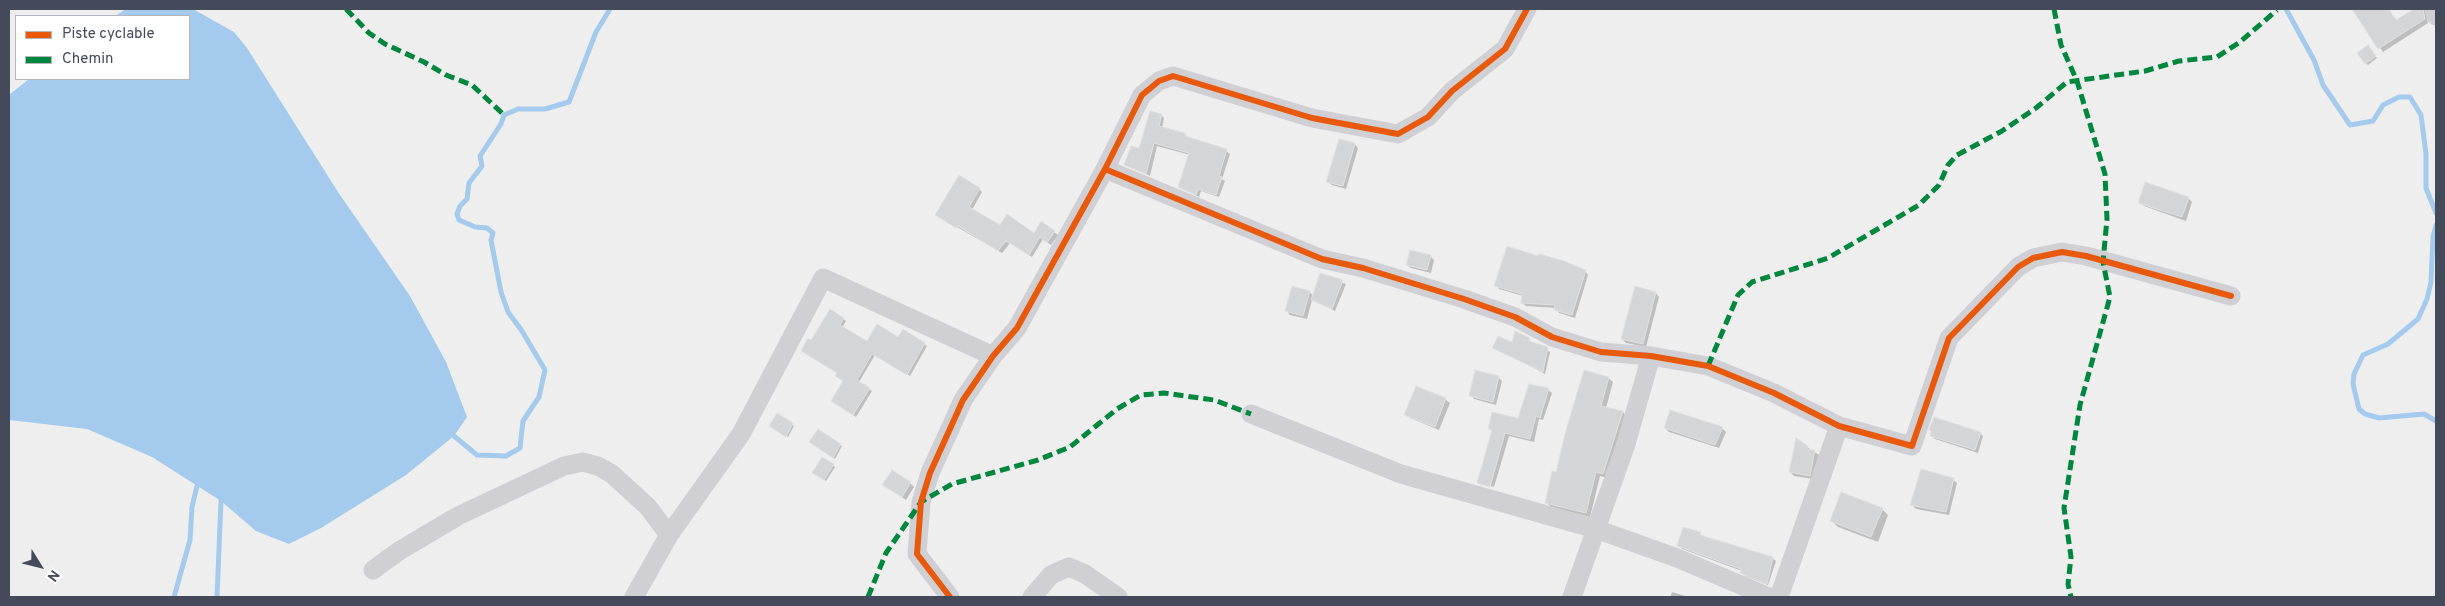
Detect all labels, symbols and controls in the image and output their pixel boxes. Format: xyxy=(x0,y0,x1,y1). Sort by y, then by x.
legend xyxy=(15,15,190,80)
text: Piste cyclable xyxy=(62,25,155,44)
text: Chemin xyxy=(62,50,114,69)
north arrow xyxy=(15,541,65,591)
text: N xyxy=(43,566,62,584)

